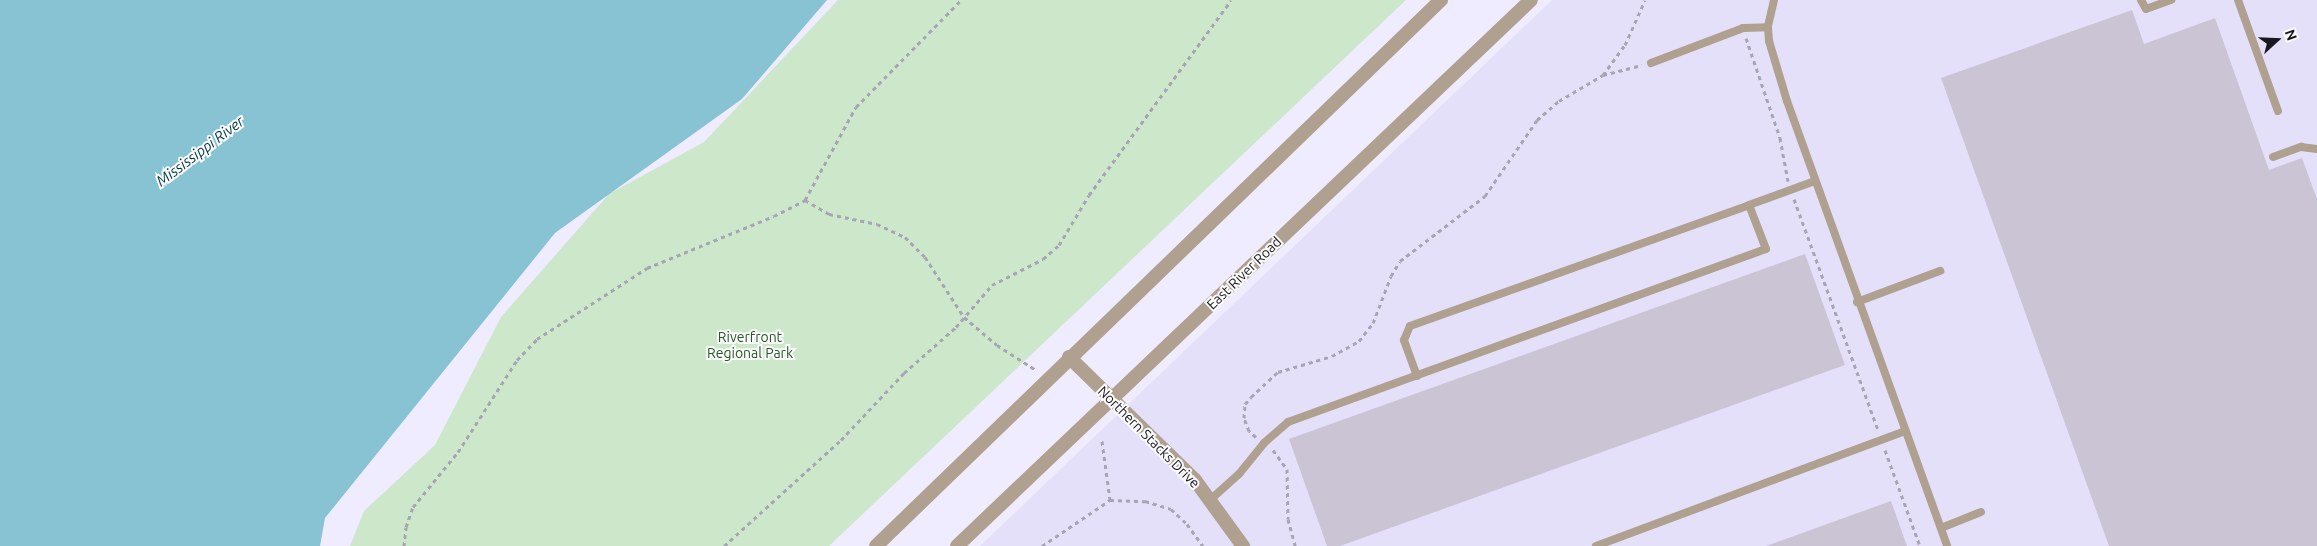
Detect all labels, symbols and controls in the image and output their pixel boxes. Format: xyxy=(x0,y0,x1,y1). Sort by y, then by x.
north arrow xyxy=(2252,15,2302,65)
text: N xyxy=(2282,27,2300,43)
water label: Mississippi River xyxy=(152,112,248,190)
street label: East River Road xyxy=(1203,233,1285,313)
park label: Riverfront Regional Park xyxy=(707,329,793,362)
street label: Northern Stacks Drive xyxy=(1095,383,1203,491)

